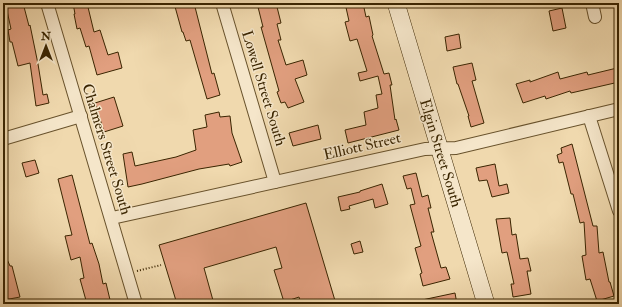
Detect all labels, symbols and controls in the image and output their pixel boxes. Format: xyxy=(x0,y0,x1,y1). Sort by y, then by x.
north arrow xyxy=(26,26,66,66)
street label: Lowell Street South xyxy=(237,28,290,148)
text: N xyxy=(40,30,52,43)
street label: Chalmers Street South xyxy=(78,81,136,217)
street label: Elgin Street South xyxy=(415,97,466,210)
street label: Elliott Street xyxy=(322,128,403,165)

